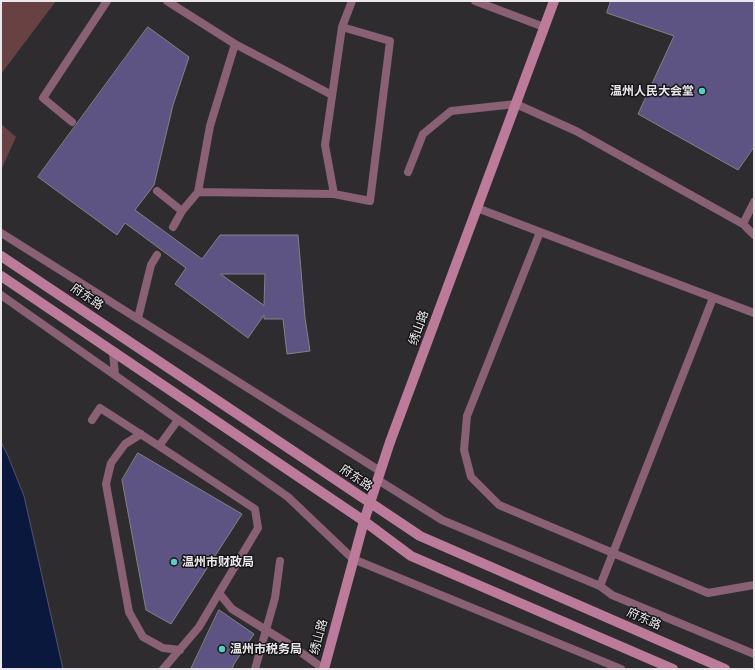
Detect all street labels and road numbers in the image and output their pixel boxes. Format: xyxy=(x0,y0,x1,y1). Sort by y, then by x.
street label: 府东路 xyxy=(68,281,106,313)
street label: 绣山路 xyxy=(406,309,432,347)
street label: 府东路 xyxy=(337,462,375,494)
street label: 府东路 xyxy=(625,605,663,633)
street label: 绣山路 xyxy=(307,618,331,656)

